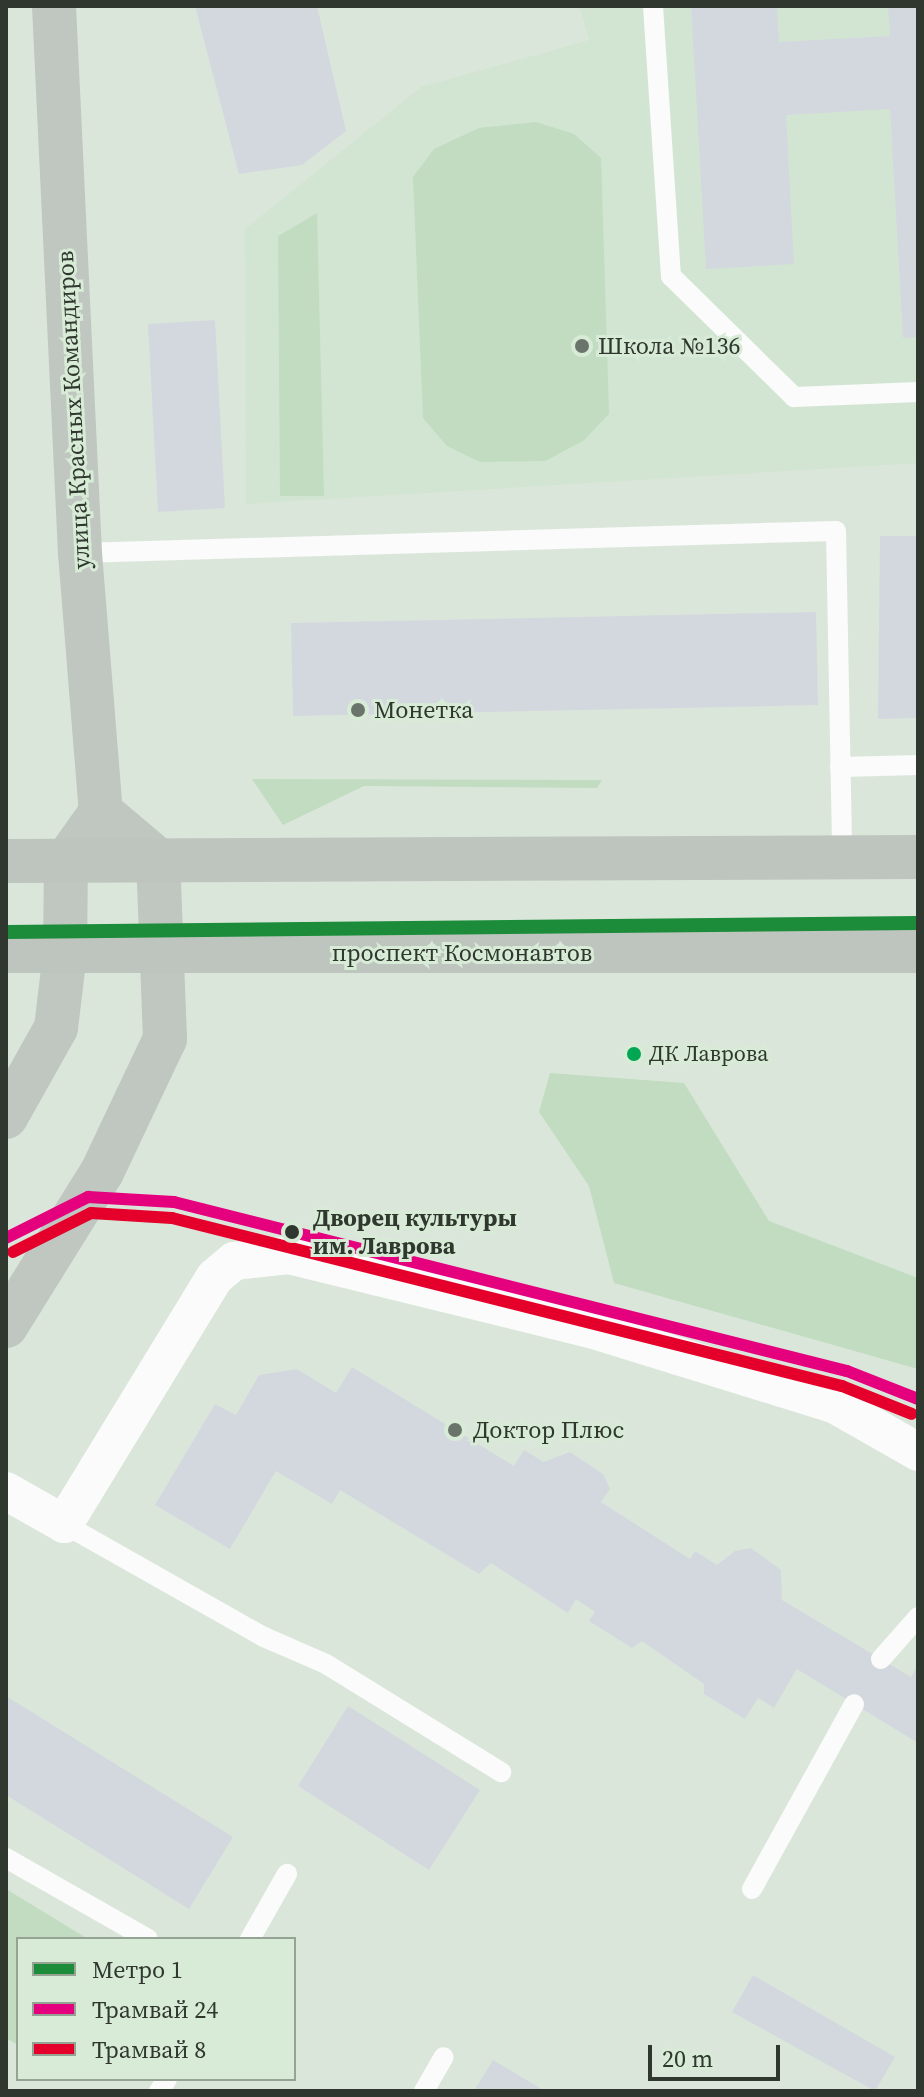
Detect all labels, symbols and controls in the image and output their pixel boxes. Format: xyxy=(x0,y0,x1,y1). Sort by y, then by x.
street label: улица Красных Командиров xyxy=(50,250,96,570)
place label: Школа №136 xyxy=(598,332,740,360)
marker: Школа №136 xyxy=(573,337,591,355)
place label: Монетка xyxy=(374,696,473,724)
marker: Монетка xyxy=(349,701,367,719)
street label: проспект Космонавтов xyxy=(332,939,592,967)
place label: ДК Лаврова xyxy=(649,1041,768,1067)
marker: ДК Лаврова xyxy=(626,1046,642,1062)
place label: Дворец культуры им. Лаврова xyxy=(313,1204,517,1260)
marker: Дворец культуры им. Лаврова xyxy=(278,1218,306,1246)
place label: Доктор Плюс xyxy=(473,1416,624,1444)
marker: Доктор Плюс xyxy=(444,1419,466,1441)
legend xyxy=(16,1937,296,2081)
text: Метро 1 xyxy=(92,1953,183,1986)
text: Трамвай 24 xyxy=(92,1993,218,2026)
scale bar xyxy=(652,2029,784,2079)
text: Трамвай 8 xyxy=(92,2033,206,2066)
text: 20 m xyxy=(662,2042,713,2075)

